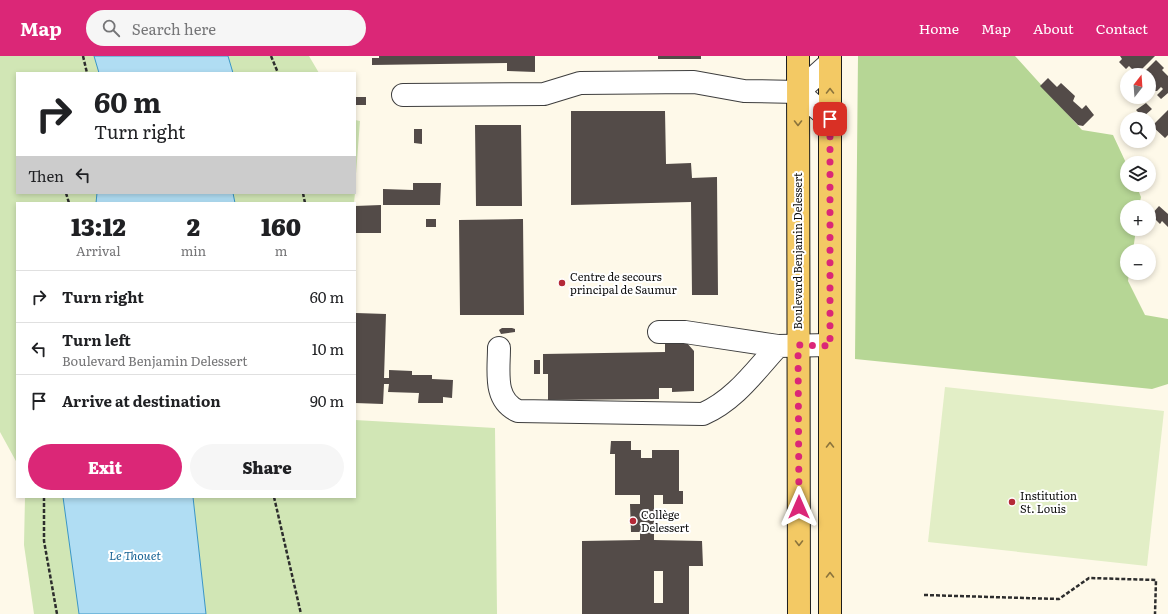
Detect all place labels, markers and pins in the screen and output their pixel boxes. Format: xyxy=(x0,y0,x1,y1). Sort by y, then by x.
pin xyxy=(813,102,847,136)
place label: Centre de secours principal de Saumur xyxy=(570,268,678,297)
marker: Centre de secours principal de Saumur xyxy=(557,278,567,288)
place label: Institution St. Louis xyxy=(1020,487,1077,516)
marker: Institution St. Louis xyxy=(1007,497,1017,507)
place label: Collège Delessert xyxy=(641,506,690,535)
marker: Collège Delessert xyxy=(628,516,638,526)

